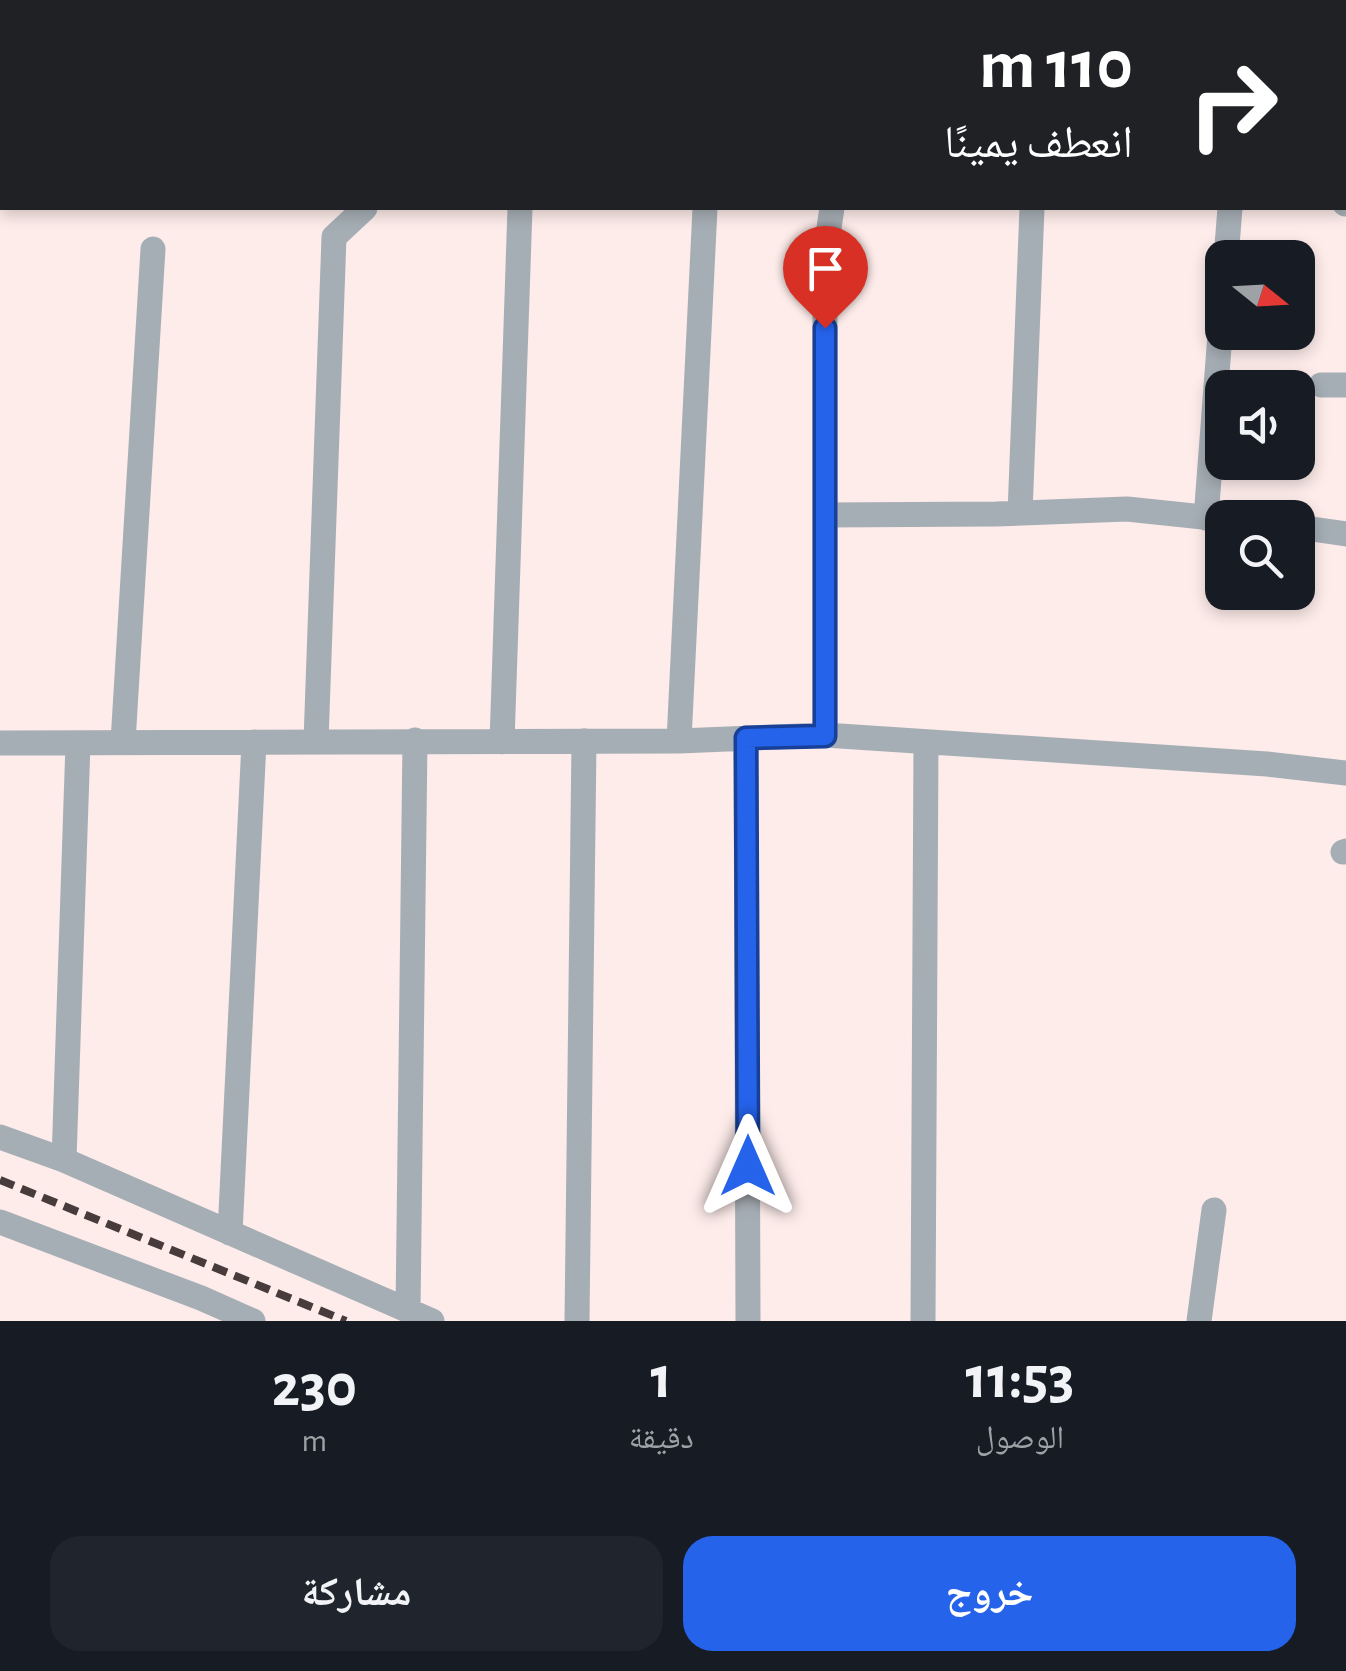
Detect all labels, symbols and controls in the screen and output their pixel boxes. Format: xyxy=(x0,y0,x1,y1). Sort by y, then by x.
text: 110 m xyxy=(979,31,1133,101)
icon: right xyxy=(1168,40,1298,170)
text: انعطف يمينًا xyxy=(944,121,1133,166)
pin xyxy=(783,226,868,329)
north arrow xyxy=(1205,240,1315,350)
map controls xyxy=(1205,240,1315,610)
icon: arrive xyxy=(798,241,853,296)
button: sound xyxy=(1205,370,1315,480)
button: search xyxy=(1205,500,1315,610)
position arrow xyxy=(696,1114,800,1218)
text: 1 xyxy=(651,1349,672,1409)
text: 11:53 xyxy=(966,1349,1074,1409)
text: 230 xyxy=(272,1357,357,1417)
text: دقيقة xyxy=(629,1422,694,1454)
text: الوصول xyxy=(976,1422,1064,1454)
text: m xyxy=(302,1425,327,1457)
button: مشاركة xyxy=(50,1536,663,1651)
button: خروج xyxy=(683,1536,1296,1651)

